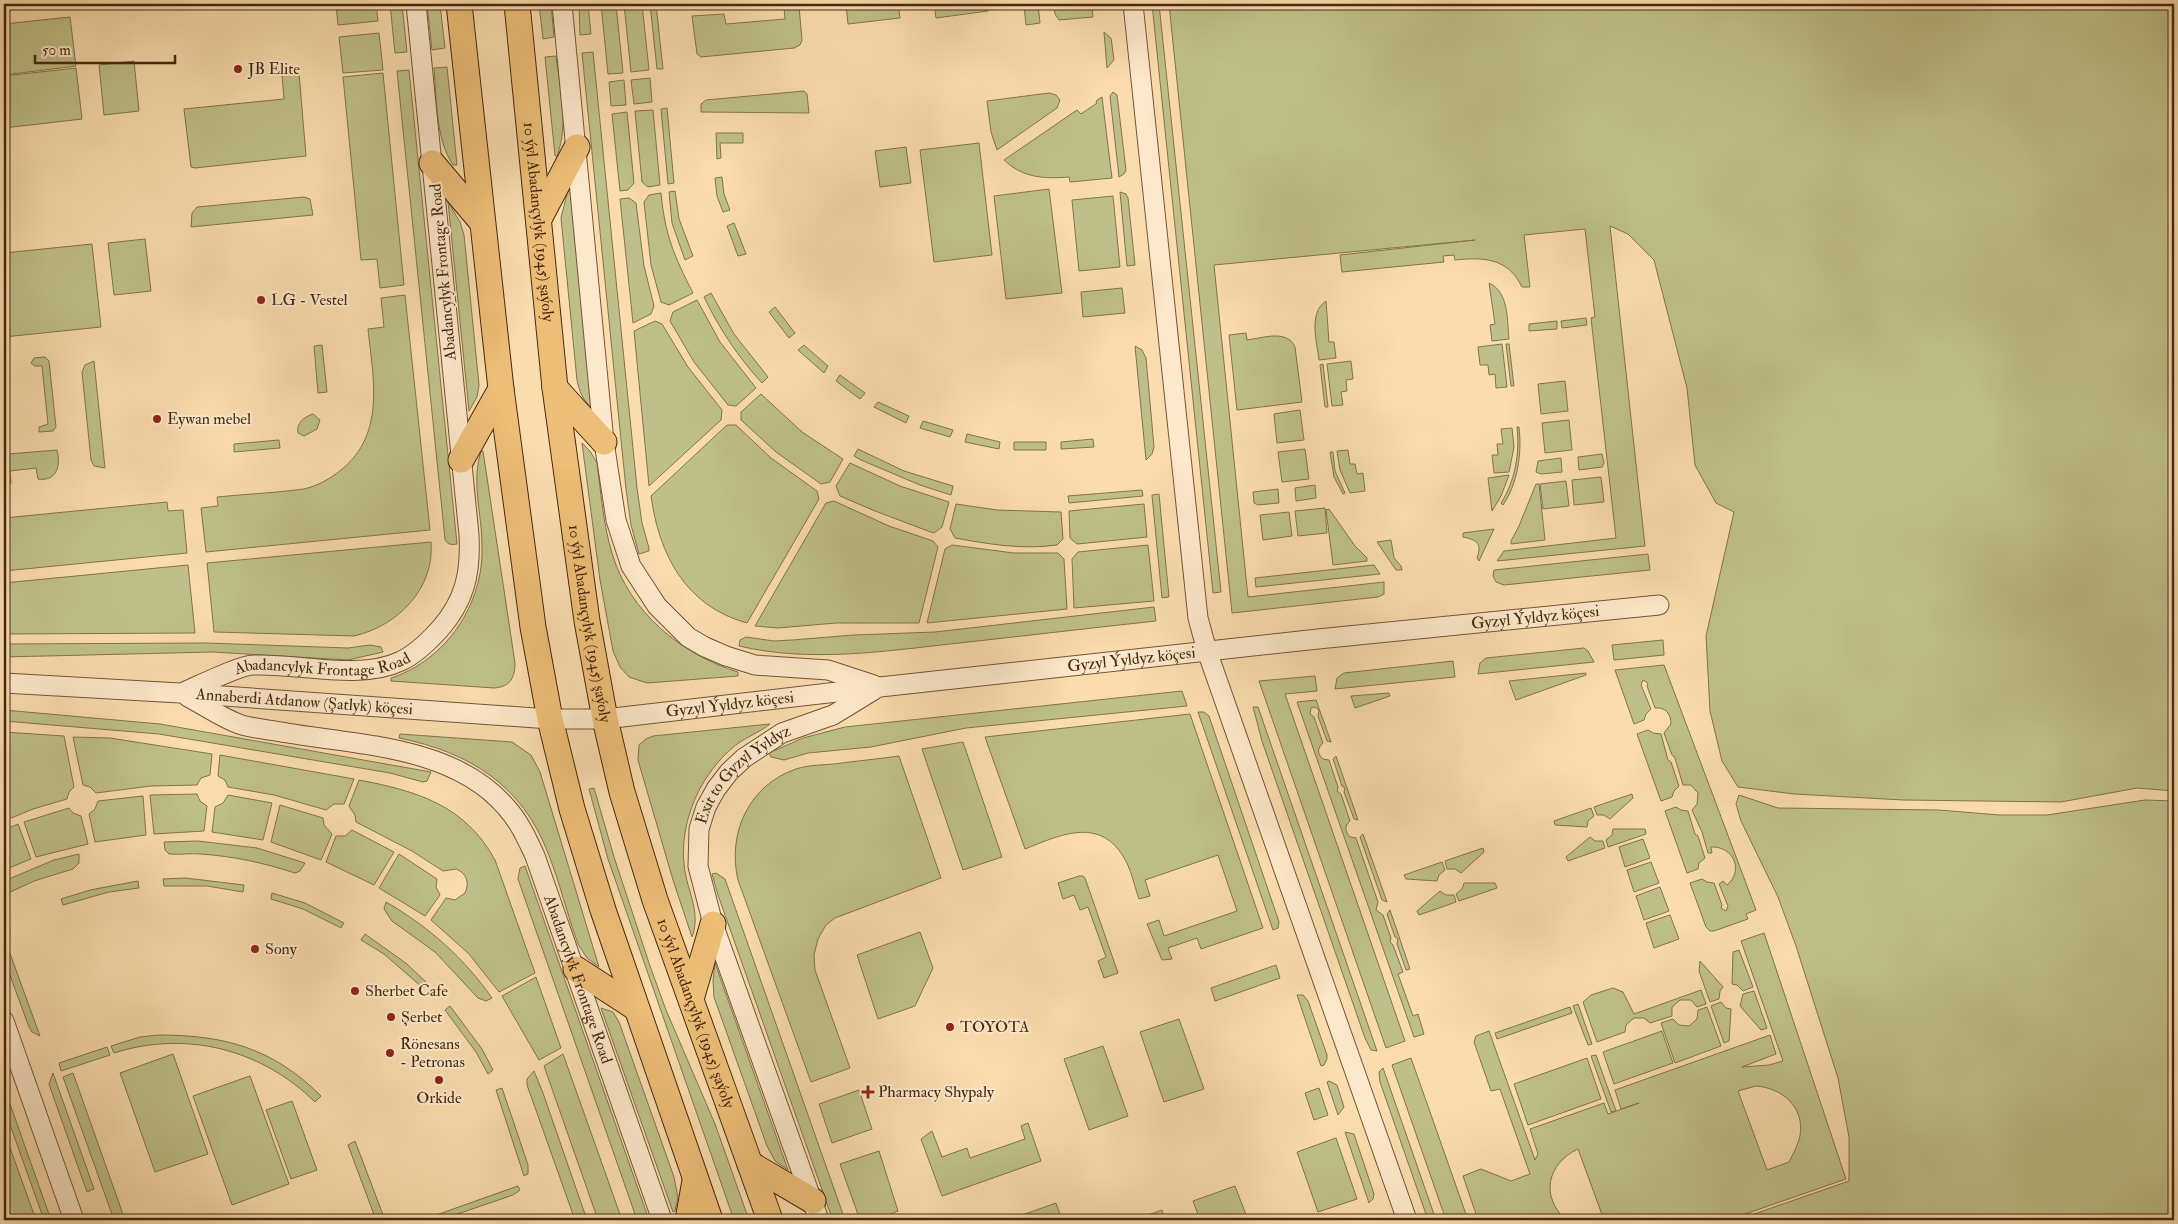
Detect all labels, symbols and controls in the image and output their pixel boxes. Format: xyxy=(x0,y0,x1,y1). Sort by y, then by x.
scale bar xyxy=(35,32,175,64)
text: 50 m xyxy=(42,41,71,60)
place label: JB Elite xyxy=(247,59,300,80)
marker: JB Elite xyxy=(232,63,244,75)
street label: 10 ýyl Abadançylyk (1945) şaýoly xyxy=(519,121,558,324)
street label: Abadancylyk Frontage Road xyxy=(425,183,461,362)
place label: LG - Vestel xyxy=(271,290,348,310)
marker: LG - Vestel xyxy=(255,294,267,306)
place label: Eywan mebel xyxy=(167,409,251,429)
marker: Eywan mebel xyxy=(151,413,163,425)
street label: 10 ýyl Abadançylyk (1945) şaýoly xyxy=(564,523,616,726)
street label: Gyzyl Ýyldyz köçesi xyxy=(1470,601,1600,634)
street label: Gyzyl Ýyldyz köçesi xyxy=(1066,642,1196,676)
street label: Abadancylyk Frontage Road xyxy=(231,648,414,681)
street label: Annaberdi Atdanow (Şatlyk) köçesi xyxy=(194,684,414,719)
street label: Gyzyl Ýyldyz köçesi xyxy=(665,687,795,722)
street label: Exit to Gyzyl Yyldyz xyxy=(691,721,793,826)
street label: Abadancylyk Frontage Road xyxy=(539,891,617,1067)
street label: 10 ýyl Abadançylyk (1945) şaýoly xyxy=(652,916,739,1112)
place label: Sony xyxy=(265,939,298,959)
marker: Sony xyxy=(249,943,261,955)
place label: Sherbet Cafe xyxy=(365,981,448,1001)
marker: Sherbet Cafe xyxy=(349,985,361,997)
place label: Şerbet xyxy=(401,1007,442,1027)
marker: Şerbet xyxy=(385,1011,397,1023)
place label: TOYOTA xyxy=(960,1017,1029,1037)
marker: TOYOTA xyxy=(944,1021,956,1033)
place label: Rönesans - Petronas xyxy=(400,1034,465,1072)
marker: Rönesans - Petronas xyxy=(384,1047,396,1059)
marker: Orkide xyxy=(433,1074,445,1086)
place label: Pharmacy Shypaly xyxy=(878,1082,995,1103)
marker: Pharmacy Shypaly xyxy=(862,1086,874,1098)
place label: Orkide xyxy=(416,1088,462,1108)

